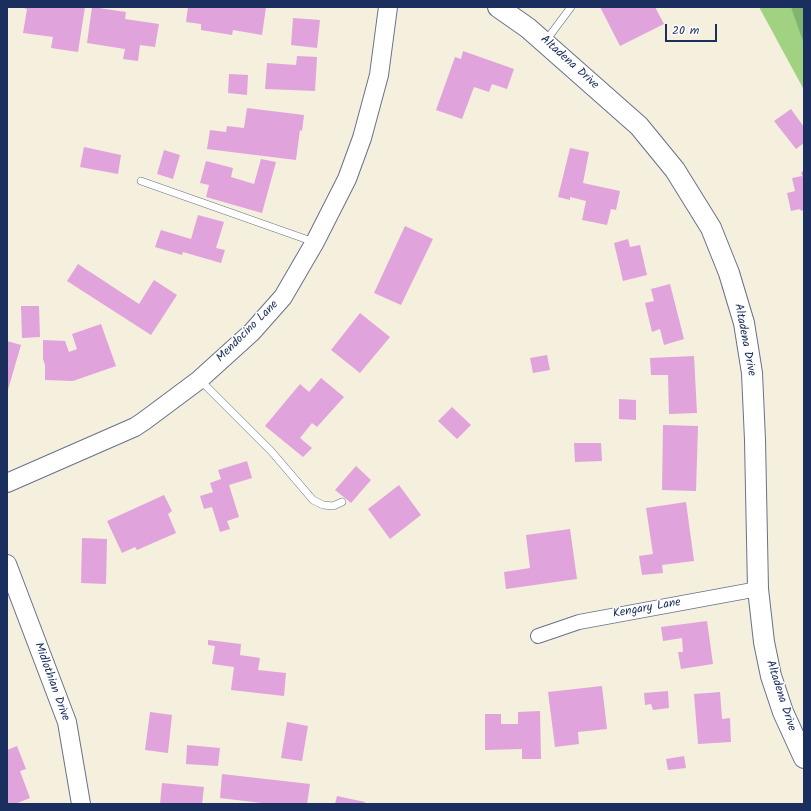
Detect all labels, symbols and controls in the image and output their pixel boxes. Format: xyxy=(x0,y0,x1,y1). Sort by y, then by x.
scale bar xyxy=(667,16,719,42)
text: 20 m xyxy=(672,21,699,40)
street label: Altadena Drive xyxy=(537,33,601,93)
street label: Mendocino Lane xyxy=(214,298,282,366)
street label: Altadena Drive xyxy=(730,302,758,378)
street label: Kengary Lane xyxy=(612,596,682,622)
street label: Midlothian Drive xyxy=(30,641,72,723)
street label: Altadena Drive xyxy=(762,659,798,733)

